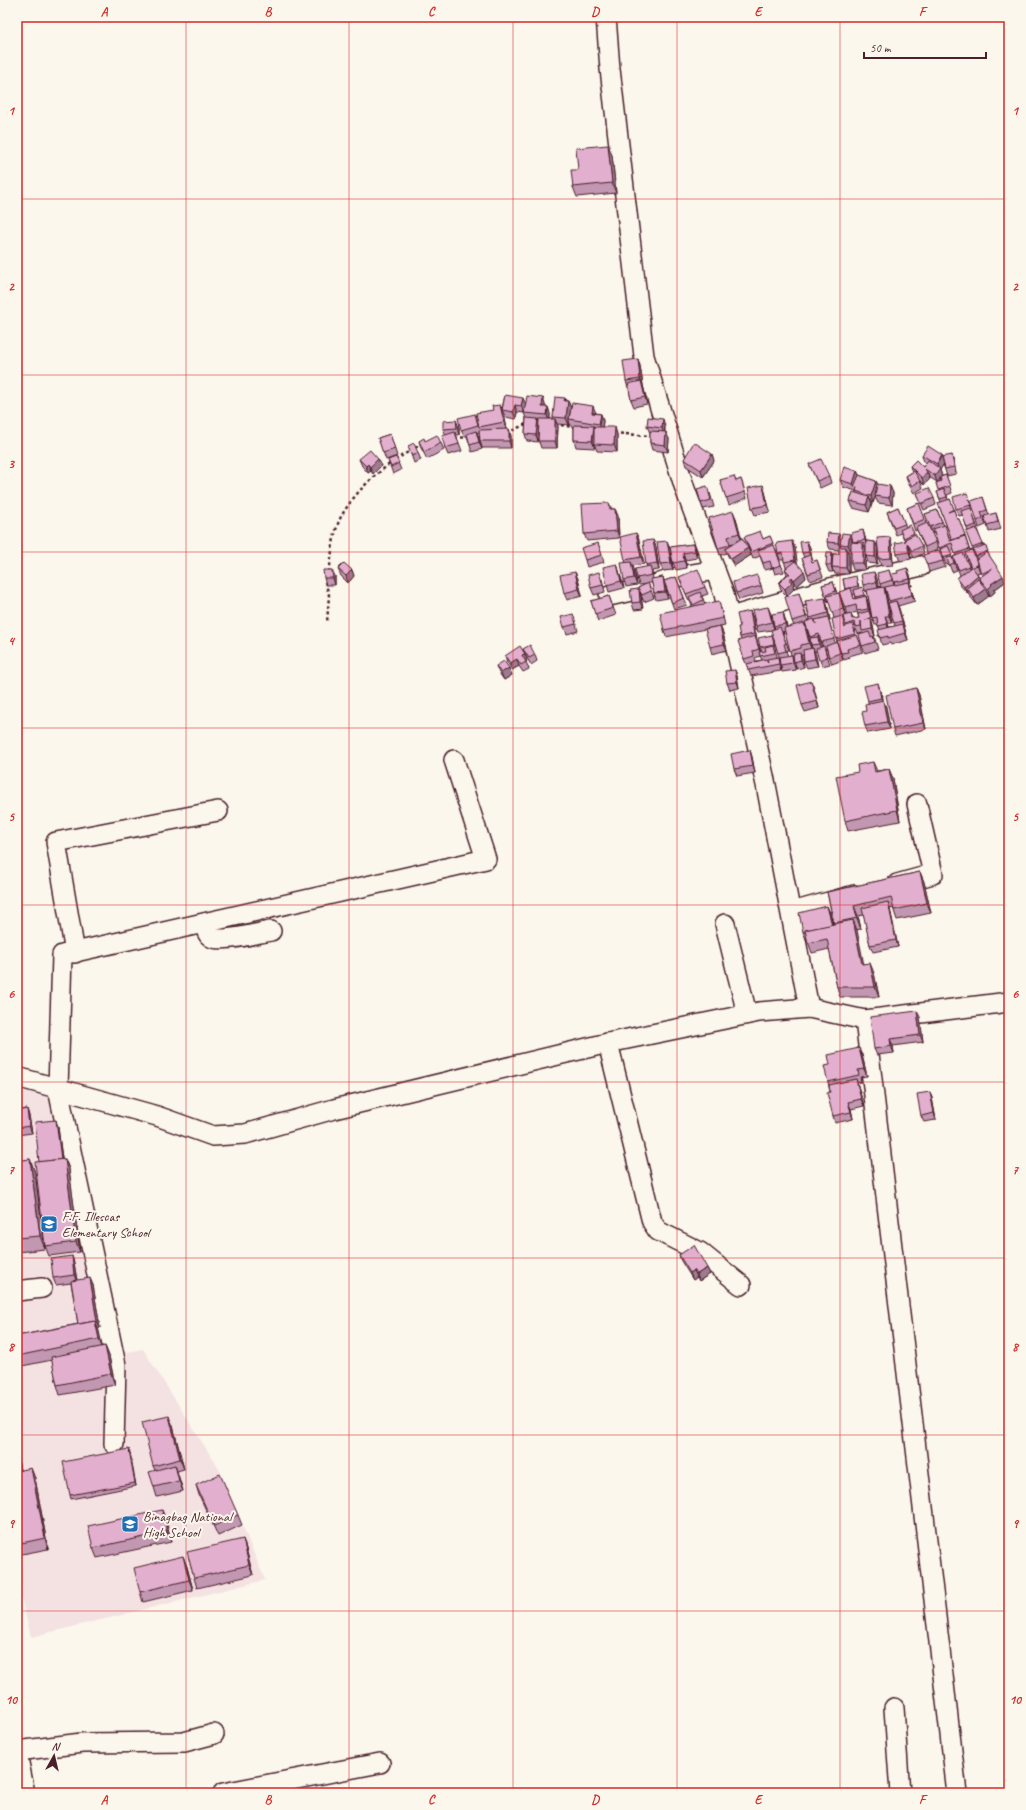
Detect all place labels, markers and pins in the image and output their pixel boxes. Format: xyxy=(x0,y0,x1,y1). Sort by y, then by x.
place label: F.F. Illescas Elementary School xyxy=(62,1208,152,1241)
school or university icon: F.F. Illescas Elementary School xyxy=(39,1214,59,1234)
place label: Binagbag National High School xyxy=(143,1508,234,1541)
school or university icon: Binagbag National High School xyxy=(120,1514,140,1534)

